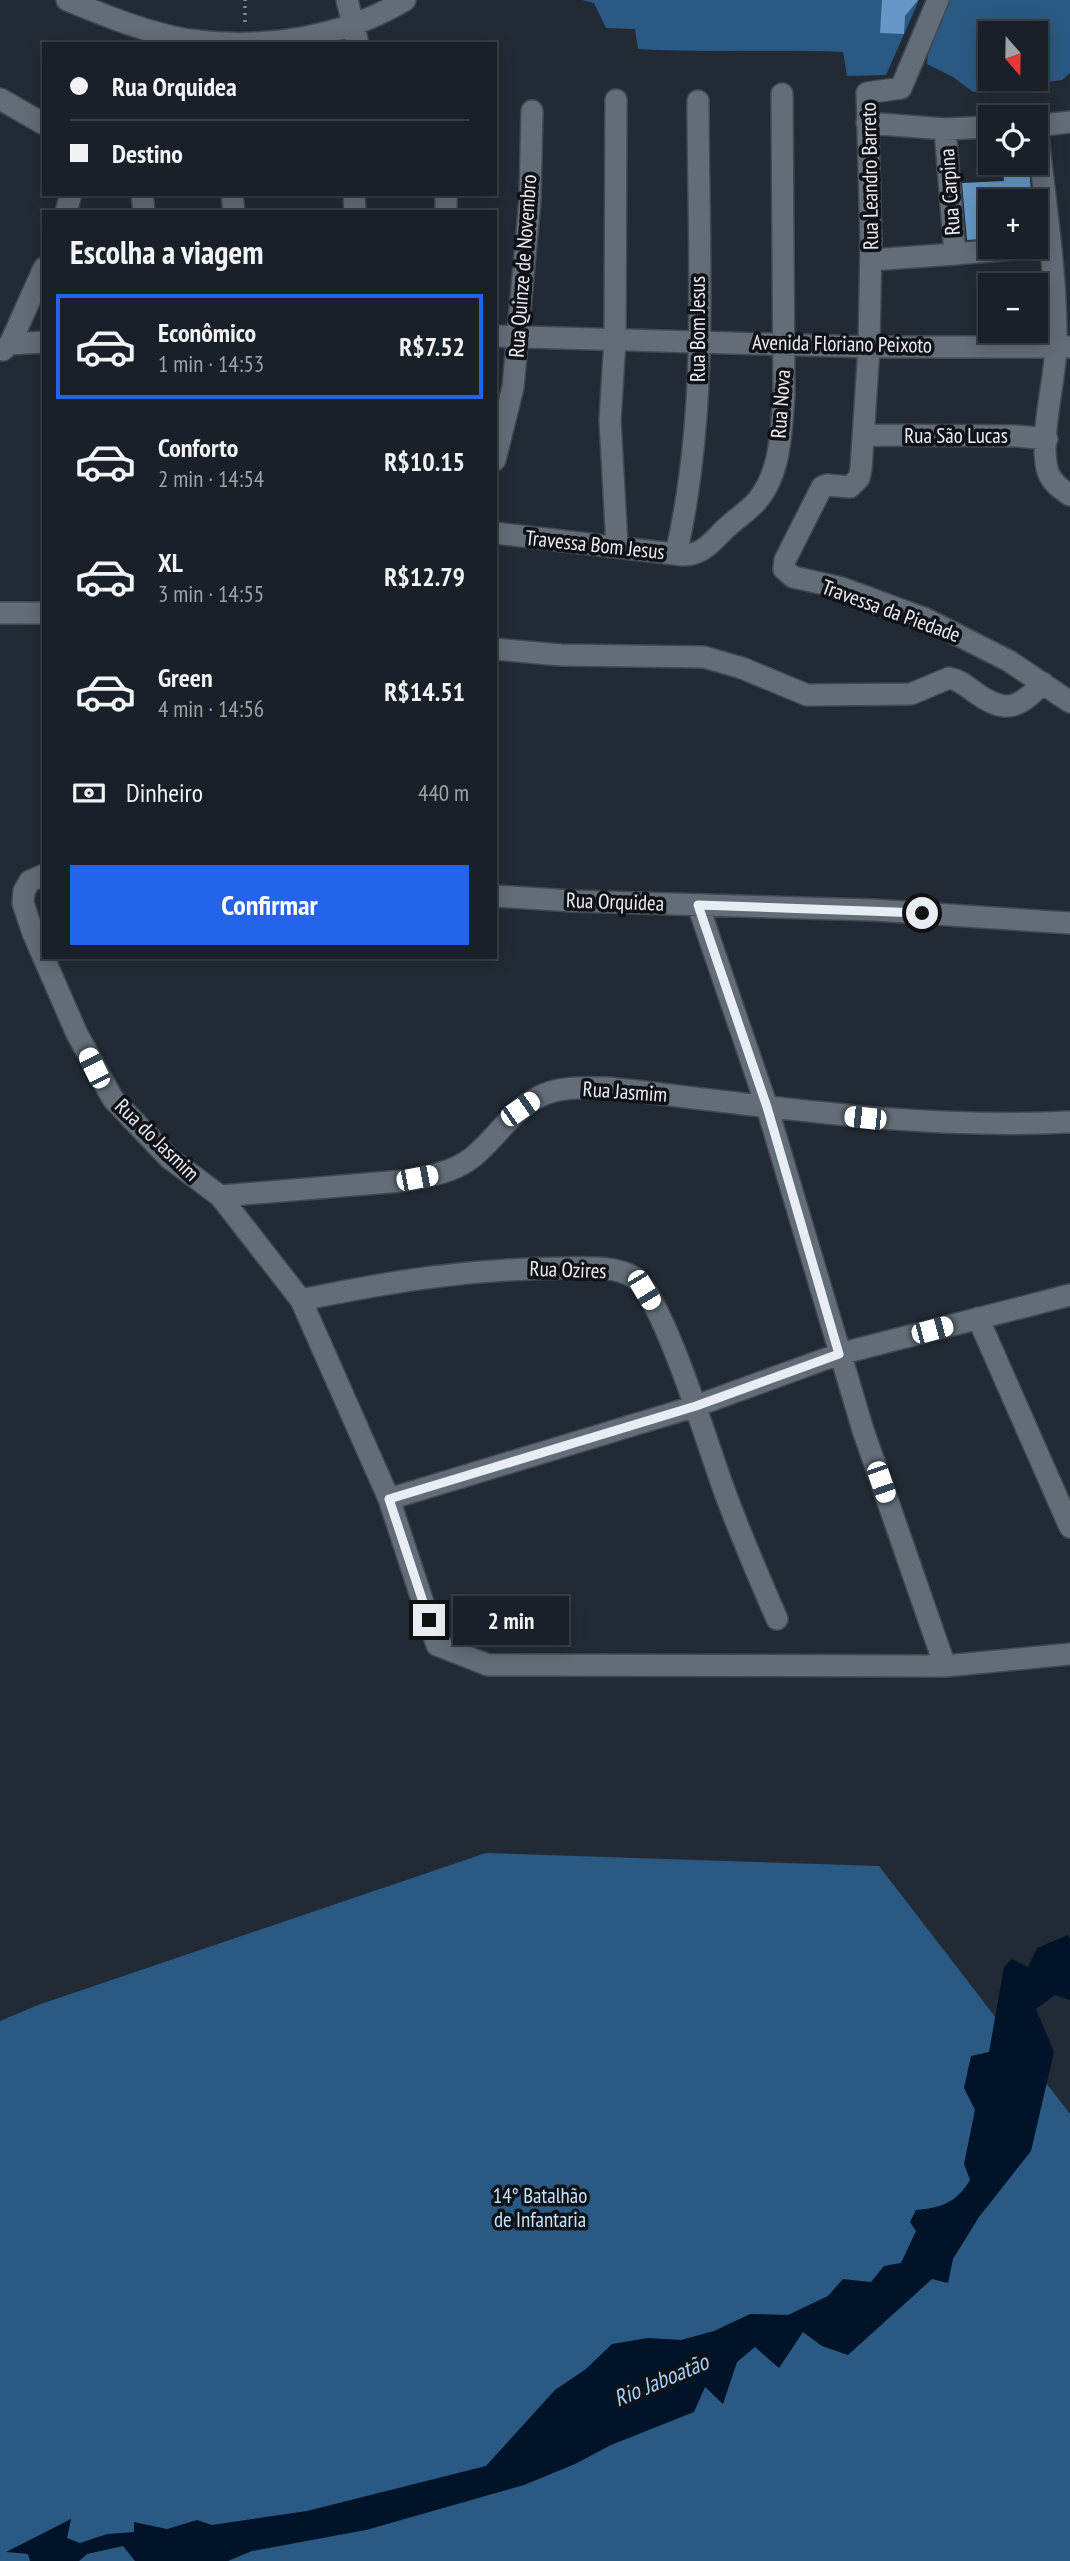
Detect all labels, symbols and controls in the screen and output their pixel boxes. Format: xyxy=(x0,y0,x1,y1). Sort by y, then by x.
north arrow xyxy=(978,21,1048,91)
map controls xyxy=(978,21,1048,343)
text: Rua Orquidea xyxy=(112,70,237,103)
street label: Rua Leandro Barreto xyxy=(855,102,884,250)
button: locate xyxy=(978,105,1048,175)
text: Destino xyxy=(112,137,183,170)
street label: Rua Carpina xyxy=(933,148,966,236)
street label: Rua Quinze de Novembro xyxy=(503,173,542,359)
button: + xyxy=(978,189,1048,259)
text: Escolha a viagem xyxy=(70,231,263,273)
button: − xyxy=(978,273,1048,343)
street label: Rua Bom Jesus xyxy=(684,276,711,382)
icon: car xyxy=(74,315,137,378)
text: Econômico xyxy=(158,316,256,349)
street label: Avenida Floriano Peixoto xyxy=(752,328,932,359)
text: R$7.52 xyxy=(399,330,465,363)
text: 1 min · 14:53 xyxy=(158,349,264,378)
street label: Rua Nova xyxy=(765,369,796,439)
street label: Rua São Lucas xyxy=(904,422,1008,449)
icon: car xyxy=(74,430,137,493)
text: Conforto xyxy=(158,431,238,464)
text: R$10.15 xyxy=(384,445,465,478)
text: 2 min · 14:54 xyxy=(158,464,264,493)
street label: Travessa Bom Jesus xyxy=(524,524,666,565)
icon: car xyxy=(74,545,137,608)
text: XL xyxy=(158,546,183,579)
text: R$12.79 xyxy=(384,560,465,593)
street label: Travessa da Piedade xyxy=(818,573,964,648)
text: 3 min · 14:55 xyxy=(158,579,264,608)
icon: car xyxy=(74,660,137,723)
text: Green xyxy=(158,661,213,694)
text: R$14.51 xyxy=(384,675,465,708)
text: 4 min · 14:56 xyxy=(158,694,264,723)
icon: cash xyxy=(70,774,108,812)
text: Dinheiro xyxy=(126,776,203,809)
text: 440 m xyxy=(418,778,469,807)
button: Confirmar xyxy=(70,865,469,945)
street label: Rua Orquidea xyxy=(565,886,665,917)
route start xyxy=(906,897,938,929)
car xyxy=(76,1045,113,1091)
street label: Rua Jasmim xyxy=(582,1075,668,1108)
car xyxy=(497,1088,544,1130)
street label: Rua do Jasmim xyxy=(109,1093,205,1187)
car xyxy=(844,1105,887,1131)
car xyxy=(395,1164,440,1192)
street label: Rua Ozires xyxy=(529,1255,607,1284)
car xyxy=(625,1267,664,1313)
car xyxy=(909,1314,956,1346)
car xyxy=(865,1459,898,1505)
callout: 2 min xyxy=(453,1596,569,1644)
route end xyxy=(413,1604,445,1636)
text: 2 min xyxy=(488,1606,534,1635)
park label: 14° Batalhão de Infantaria xyxy=(493,2182,587,2233)
water label: Rio Jaboatão xyxy=(609,2346,714,2412)

